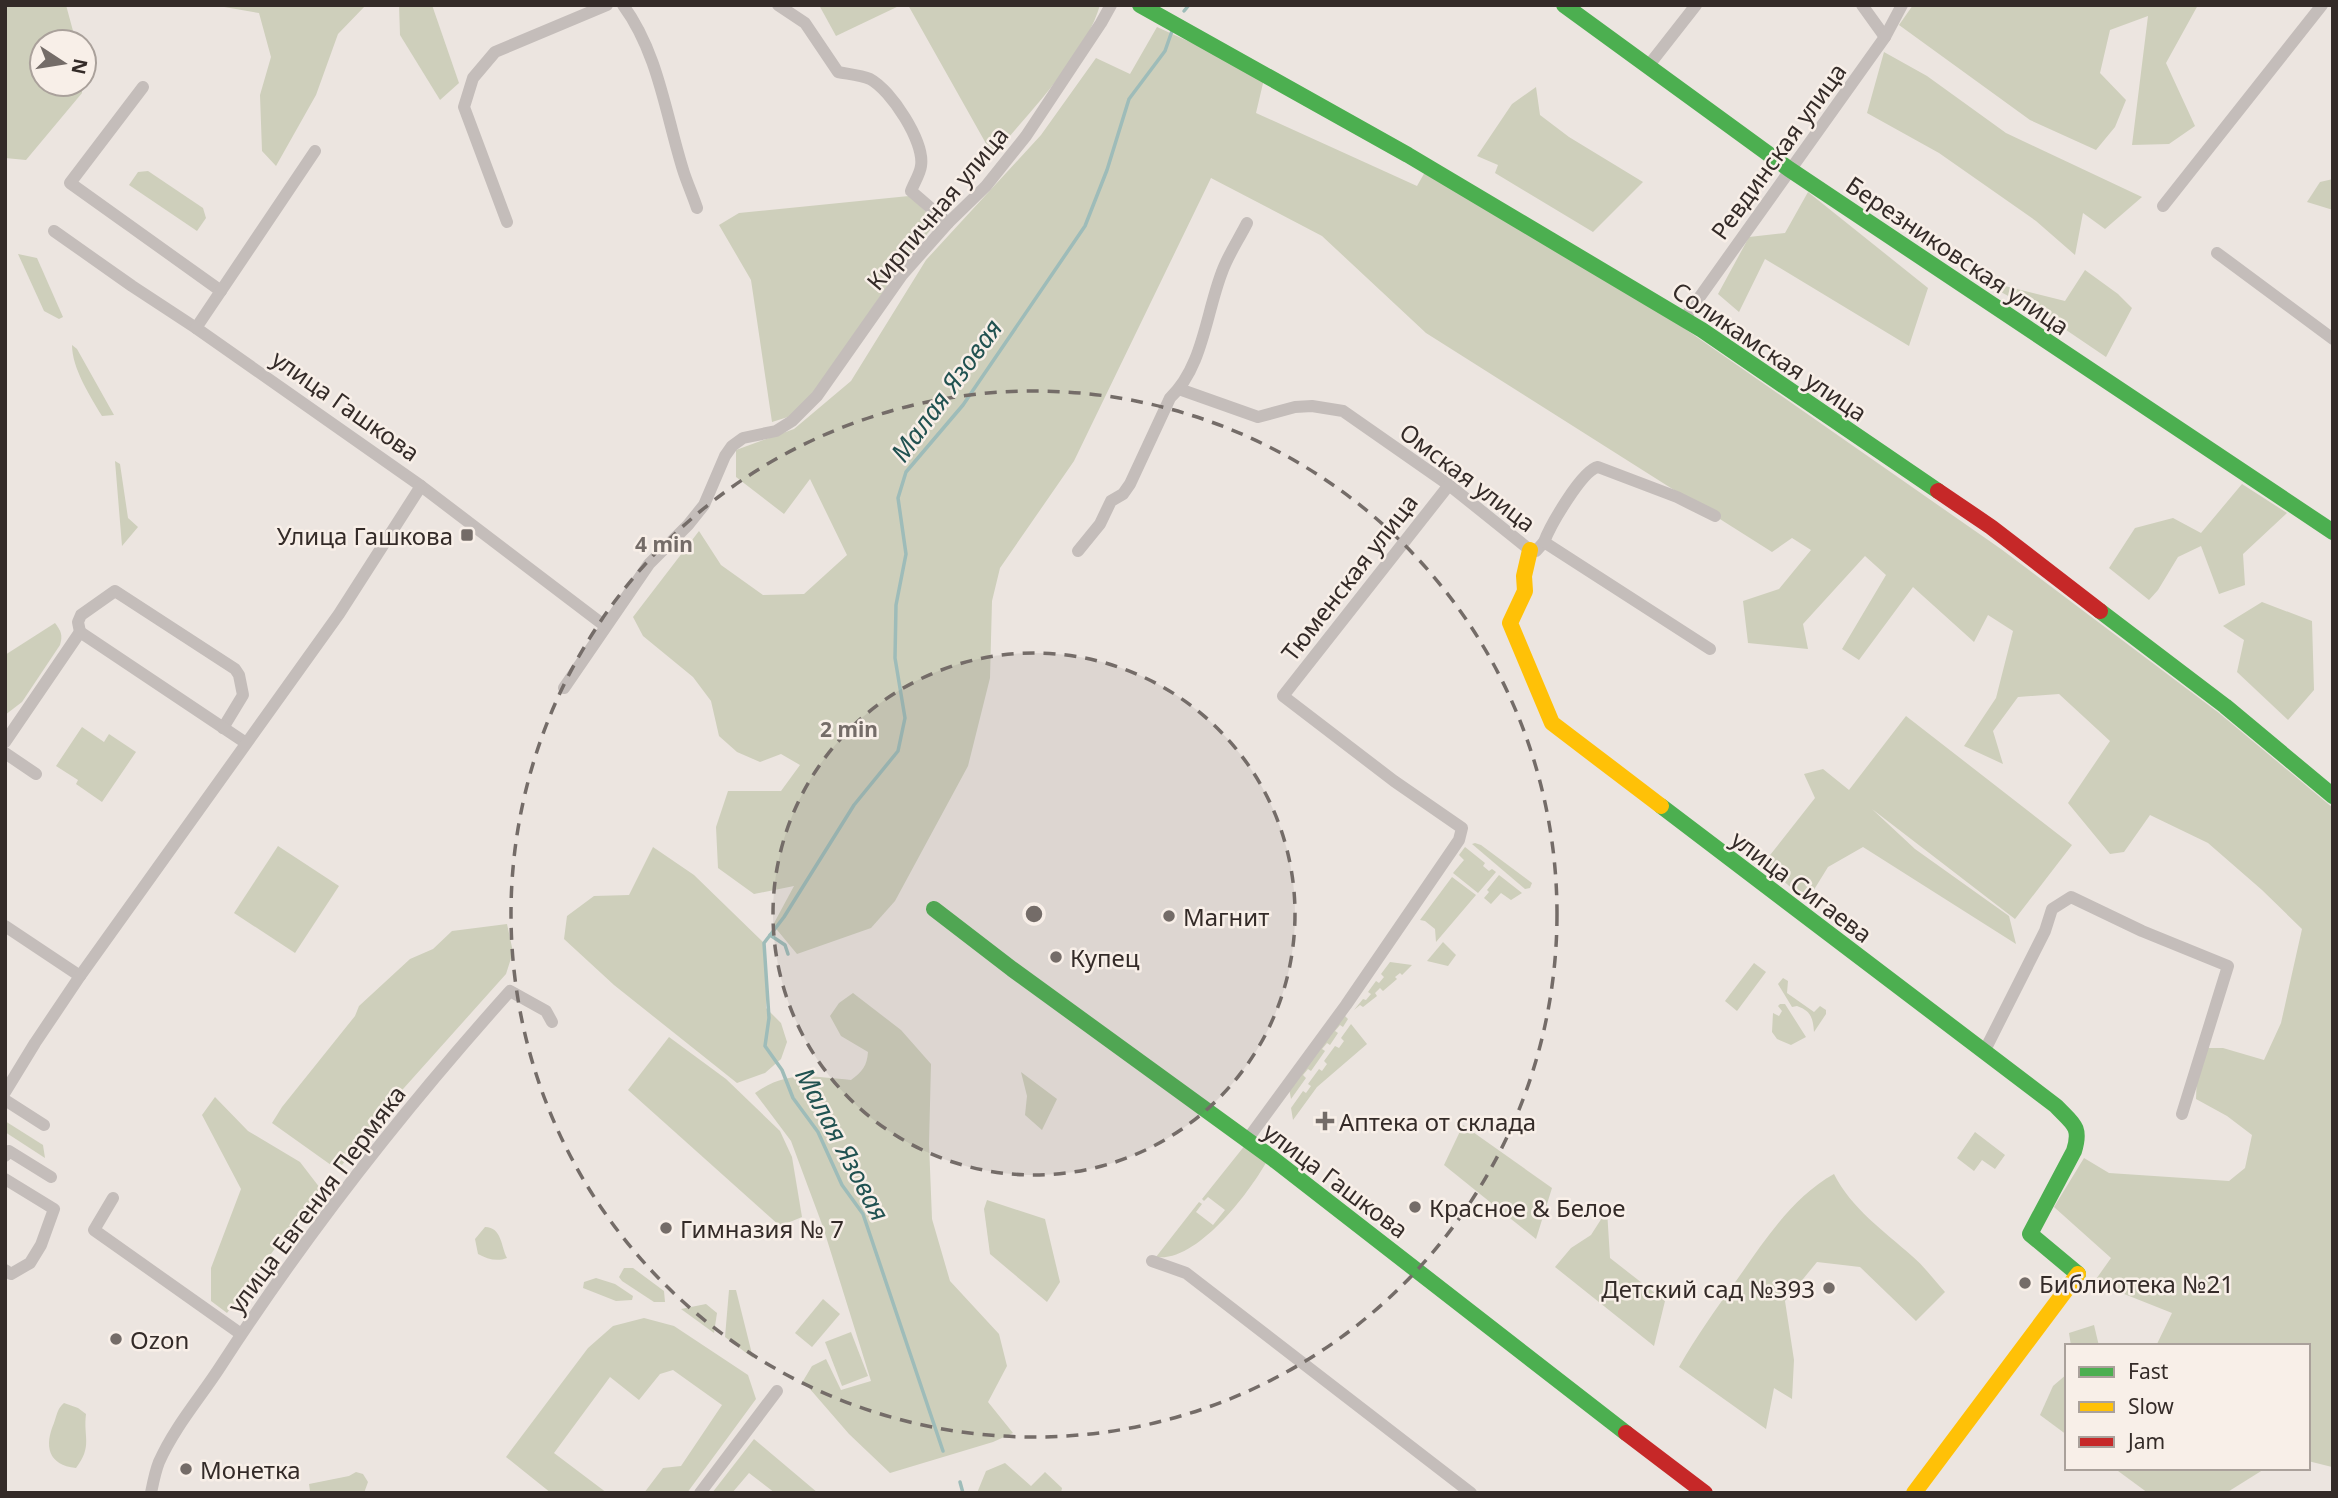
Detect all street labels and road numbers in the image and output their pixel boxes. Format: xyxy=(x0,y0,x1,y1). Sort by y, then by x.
street label: Ревдинская улица xyxy=(1703,56,1853,246)
street label: Кирпичная улица xyxy=(859,119,1015,297)
street label: Березниковская улица xyxy=(1840,168,2076,342)
street label: Соликамская улица xyxy=(1666,274,1874,428)
street label: улица Гашкова xyxy=(265,342,427,468)
street label: Омская улица xyxy=(1393,415,1543,539)
street label: Тюменская улица xyxy=(1273,487,1425,667)
street label: улица Сигаева xyxy=(1725,822,1879,950)
street label: улица Евгения Пермяка xyxy=(219,1078,413,1320)
street label: улица Гашкова xyxy=(1257,1115,1415,1245)

